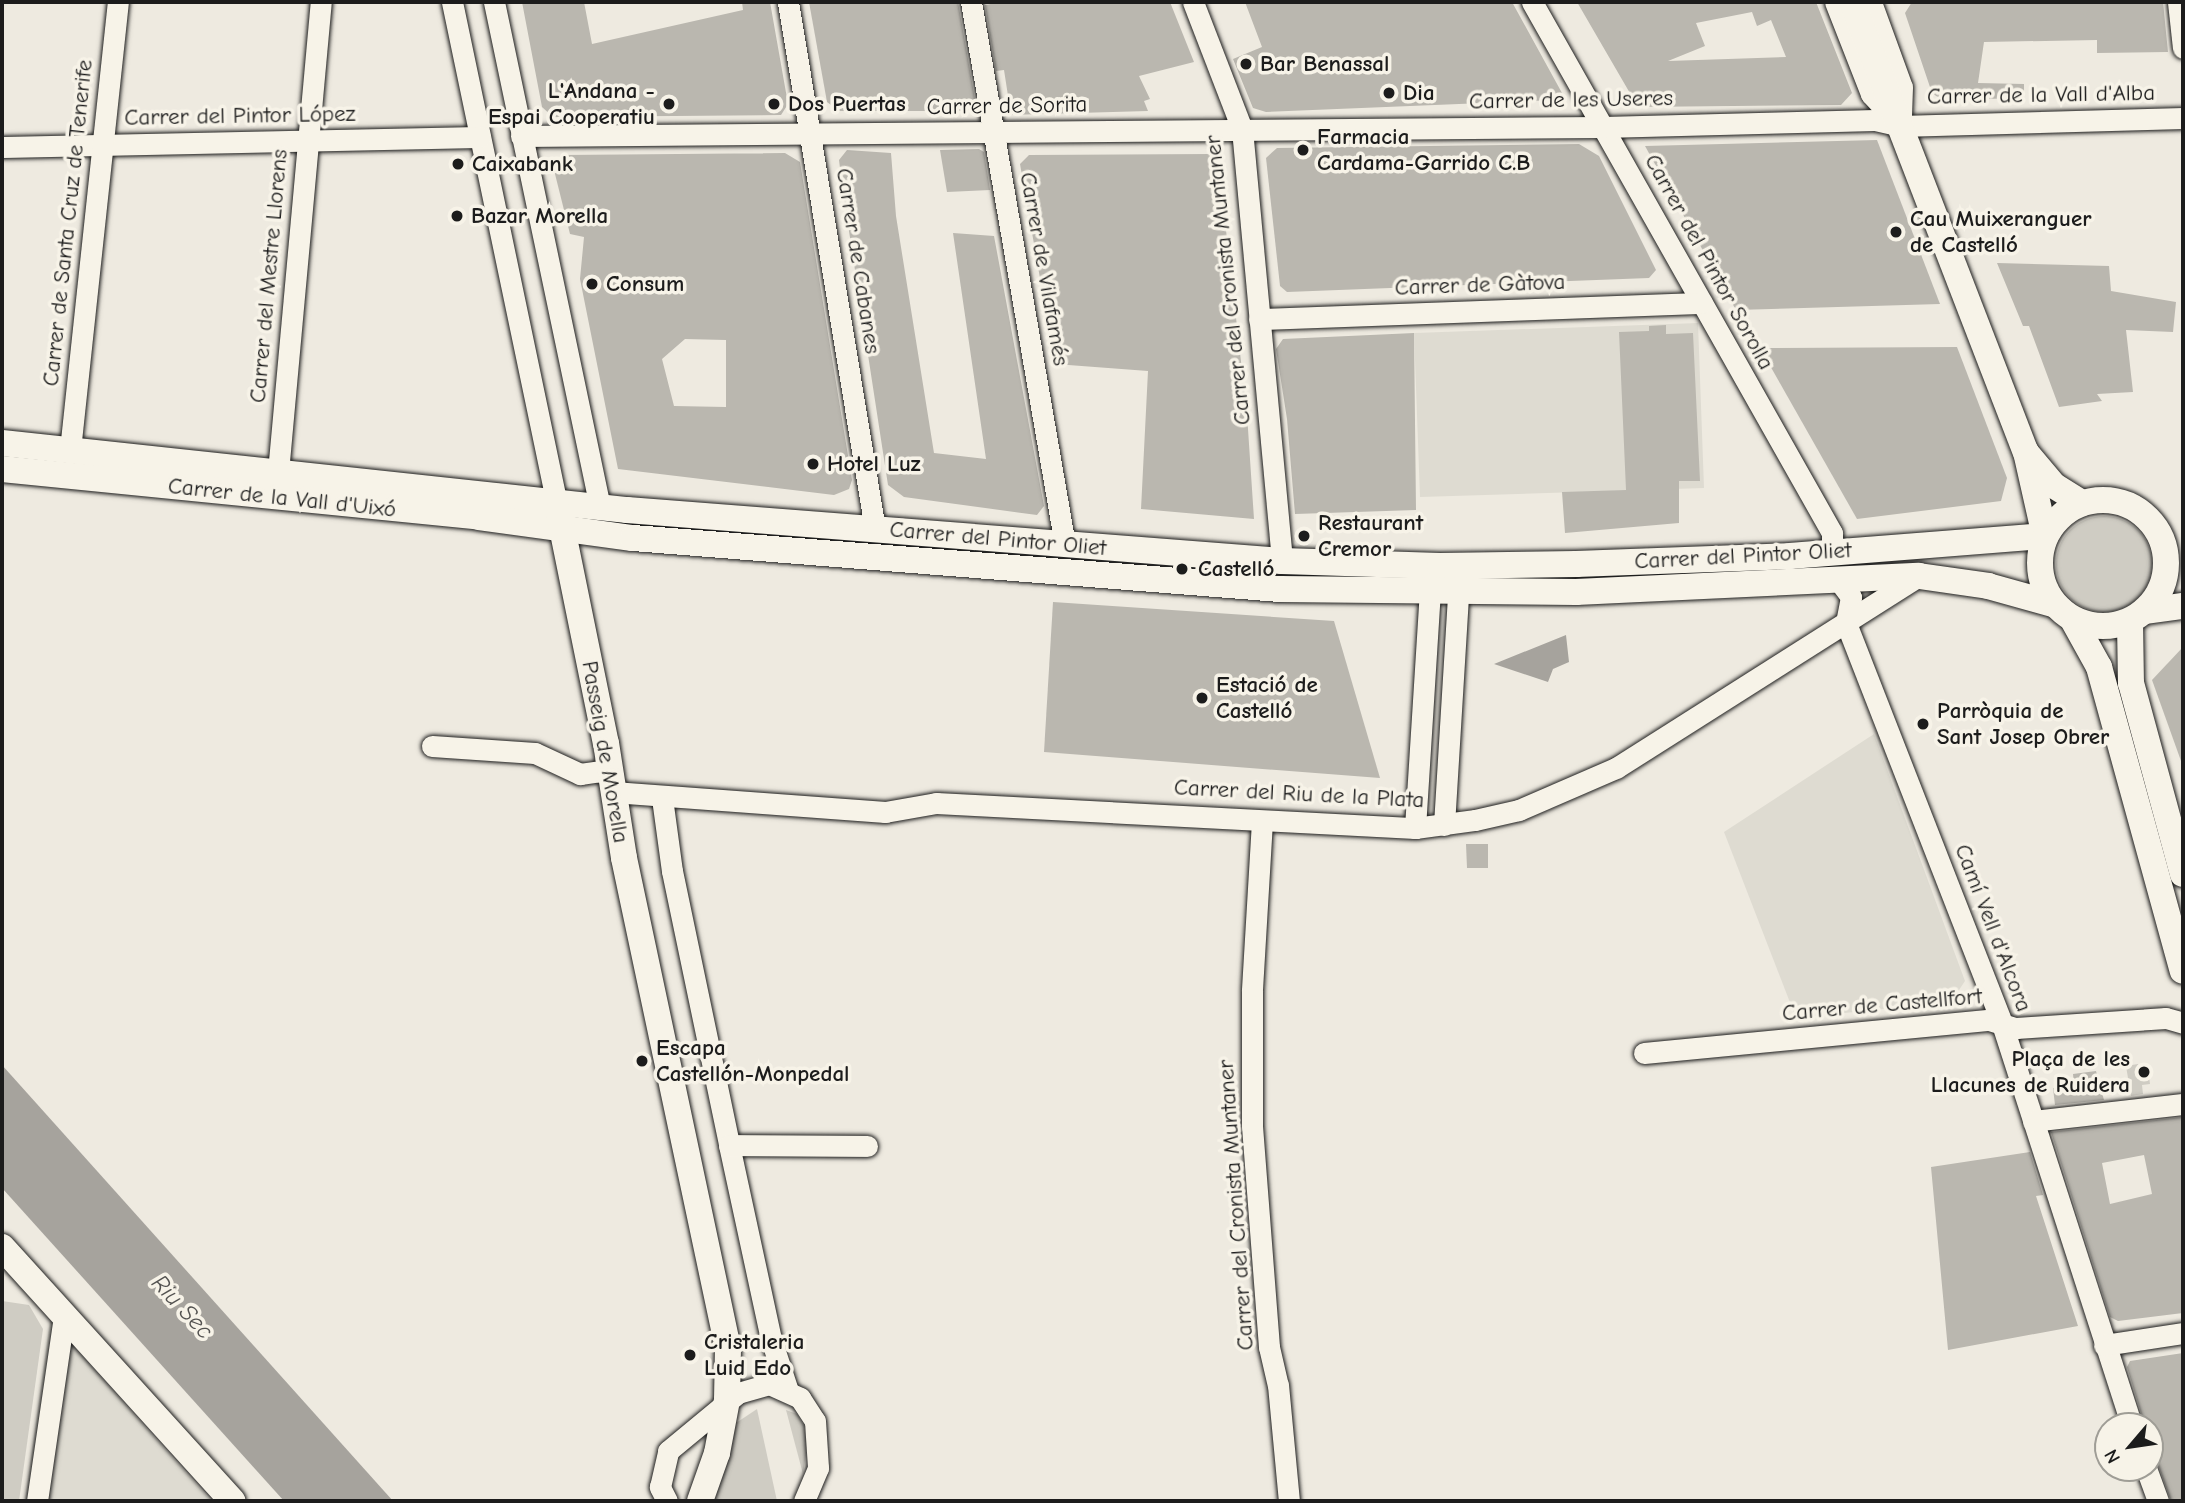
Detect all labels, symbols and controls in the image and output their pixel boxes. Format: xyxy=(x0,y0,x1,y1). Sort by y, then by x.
place label: Bar Benassal xyxy=(1260,50,1389,78)
marker: Bar Benassal xyxy=(1238,56,1254,72)
street label: Carrer de Santa Cruz de Tenerife xyxy=(37,58,99,388)
place label: L'Andana - Espai Cooperatiu xyxy=(488,77,655,131)
place label: Dia xyxy=(1403,79,1435,107)
street label: Carrer de la Vall d'Alba xyxy=(1927,79,2155,111)
street label: Carrer de les Useres xyxy=(1469,84,1673,116)
marker: Dia xyxy=(1381,85,1397,101)
place label: Dos Puertas xyxy=(788,90,906,118)
street label: Carrer de Sorita xyxy=(927,91,1087,121)
marker: L'Andana - Espai Cooperatiu xyxy=(661,96,677,112)
marker: Dos Puertas xyxy=(766,96,782,112)
street label: Carrer del Pintor López xyxy=(124,100,356,132)
place label: Farmacia Cardama-Garrido C.B xyxy=(1317,123,1530,177)
street label: Carrer del Cronista Muntaner xyxy=(1199,134,1257,426)
marker: Farmacia Cardama-Garrido C.B xyxy=(1295,142,1311,158)
street label: Carrer del Mestre Llorens xyxy=(244,148,294,404)
street label: Carrer del Pintor Sorolla xyxy=(1638,149,1780,375)
place label: Caixabank xyxy=(472,150,573,178)
marker: Caixabank xyxy=(450,156,466,172)
street label: Carrer de Cabanes xyxy=(830,166,886,356)
street label: Carrer de Vilafamés xyxy=(1013,170,1075,368)
place label: Bazar Morella xyxy=(471,202,608,230)
place label: Cau Muixeranguer de Castelló xyxy=(1910,205,2092,259)
marker: Bazar Morella xyxy=(449,208,465,224)
marker: Cau Muixeranguer de Castelló xyxy=(1888,224,1904,240)
street label: Carrer de Gàtova xyxy=(1394,268,1566,302)
place label: Consum xyxy=(606,270,684,298)
marker: Consum xyxy=(584,276,600,292)
place label: Hotel Luz xyxy=(827,450,921,478)
marker: Hotel Luz xyxy=(805,456,821,472)
street label: Carrer de la Vall d'Uixó xyxy=(167,472,397,524)
place label: Restaurant Cremor xyxy=(1318,509,1423,563)
street label: Carrer del Pintor Oliet xyxy=(888,516,1108,562)
marker: Restaurant Cremor xyxy=(1296,528,1312,544)
street label: Carrer del Pintor Oliet xyxy=(1634,537,1852,575)
place label: Castelló xyxy=(1198,555,1274,583)
marker: Castelló xyxy=(1172,559,1192,579)
street label: Passeig de Morella xyxy=(575,659,635,845)
place label: Estació de Castelló xyxy=(1216,671,1318,725)
marker: Estació de Castelló xyxy=(1194,690,1210,706)
place label: Parròquia de Sant Josep Obrer xyxy=(1937,697,2109,751)
marker: Parròquia de Sant Josep Obrer xyxy=(1915,716,1931,732)
street label: Carrer del Riu de la Plata xyxy=(1173,774,1425,814)
street label: Camí Vell d'Alcora xyxy=(1948,840,2038,1016)
street label: Carrer de Castellfort xyxy=(1781,983,1983,1027)
place label: Escapa Castellón-Monpedal xyxy=(656,1034,850,1088)
place label: Plaça de les Llacunes de Ruidera xyxy=(1931,1045,2130,1099)
marker: Escapa Castellón-Monpedal xyxy=(634,1053,650,1069)
street label: Carrer del Cronista Muntaner xyxy=(1212,1059,1260,1351)
marker: Plaça de les Llacunes de Ruidera xyxy=(2136,1064,2152,1080)
water label: Riu Sec xyxy=(145,1269,219,1345)
place label: Cristaleria Luid Edo xyxy=(704,1328,804,1382)
marker: Cristaleria Luid Edo xyxy=(682,1347,698,1363)
north arrow xyxy=(2094,1412,2164,1482)
text: N xyxy=(2100,1445,2125,1467)

